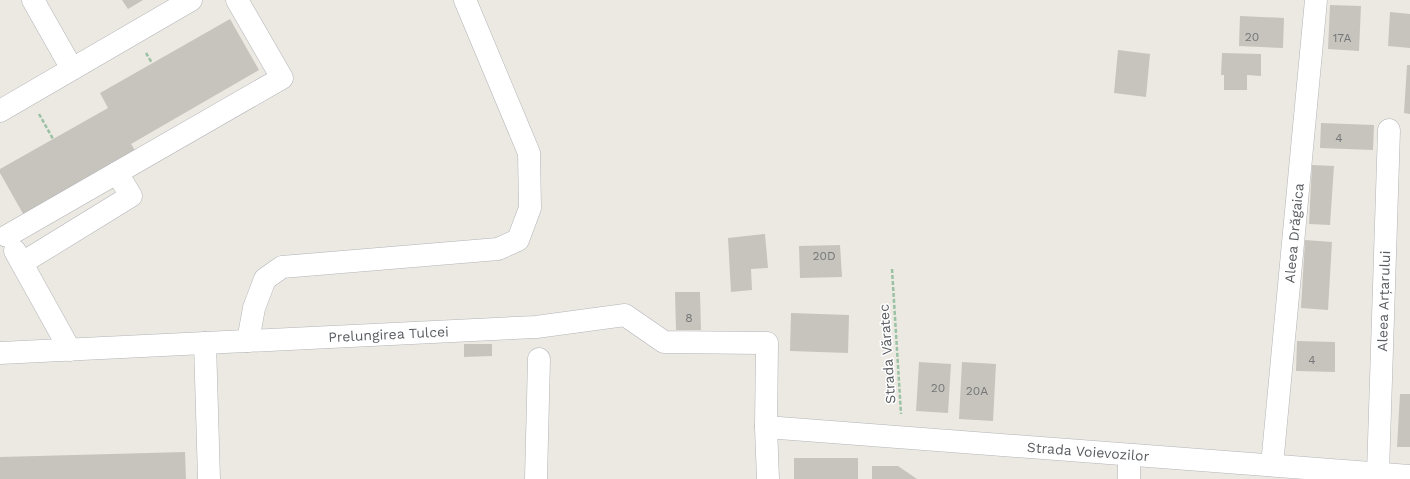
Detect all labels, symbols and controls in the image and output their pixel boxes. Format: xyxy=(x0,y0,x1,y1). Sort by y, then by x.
house number: 20 xyxy=(1245,30,1259,44)
house number: 17A xyxy=(1333,31,1351,45)
house number: 4 xyxy=(1335,131,1343,145)
street label: Aleea Drăgaica xyxy=(1281,182,1307,284)
house number: 20D xyxy=(812,249,836,263)
street label: Aleea Arțarului xyxy=(1374,250,1393,352)
street label: Strada Văratec xyxy=(876,303,898,404)
house number: 8 xyxy=(685,311,693,325)
street label: Prelungirea Tulcei xyxy=(328,323,449,345)
house number: 4 xyxy=(1308,353,1316,367)
house number: 20 xyxy=(931,381,945,395)
house number: 20A xyxy=(966,384,988,398)
street label: Strada Voievozilor xyxy=(1026,439,1150,464)

